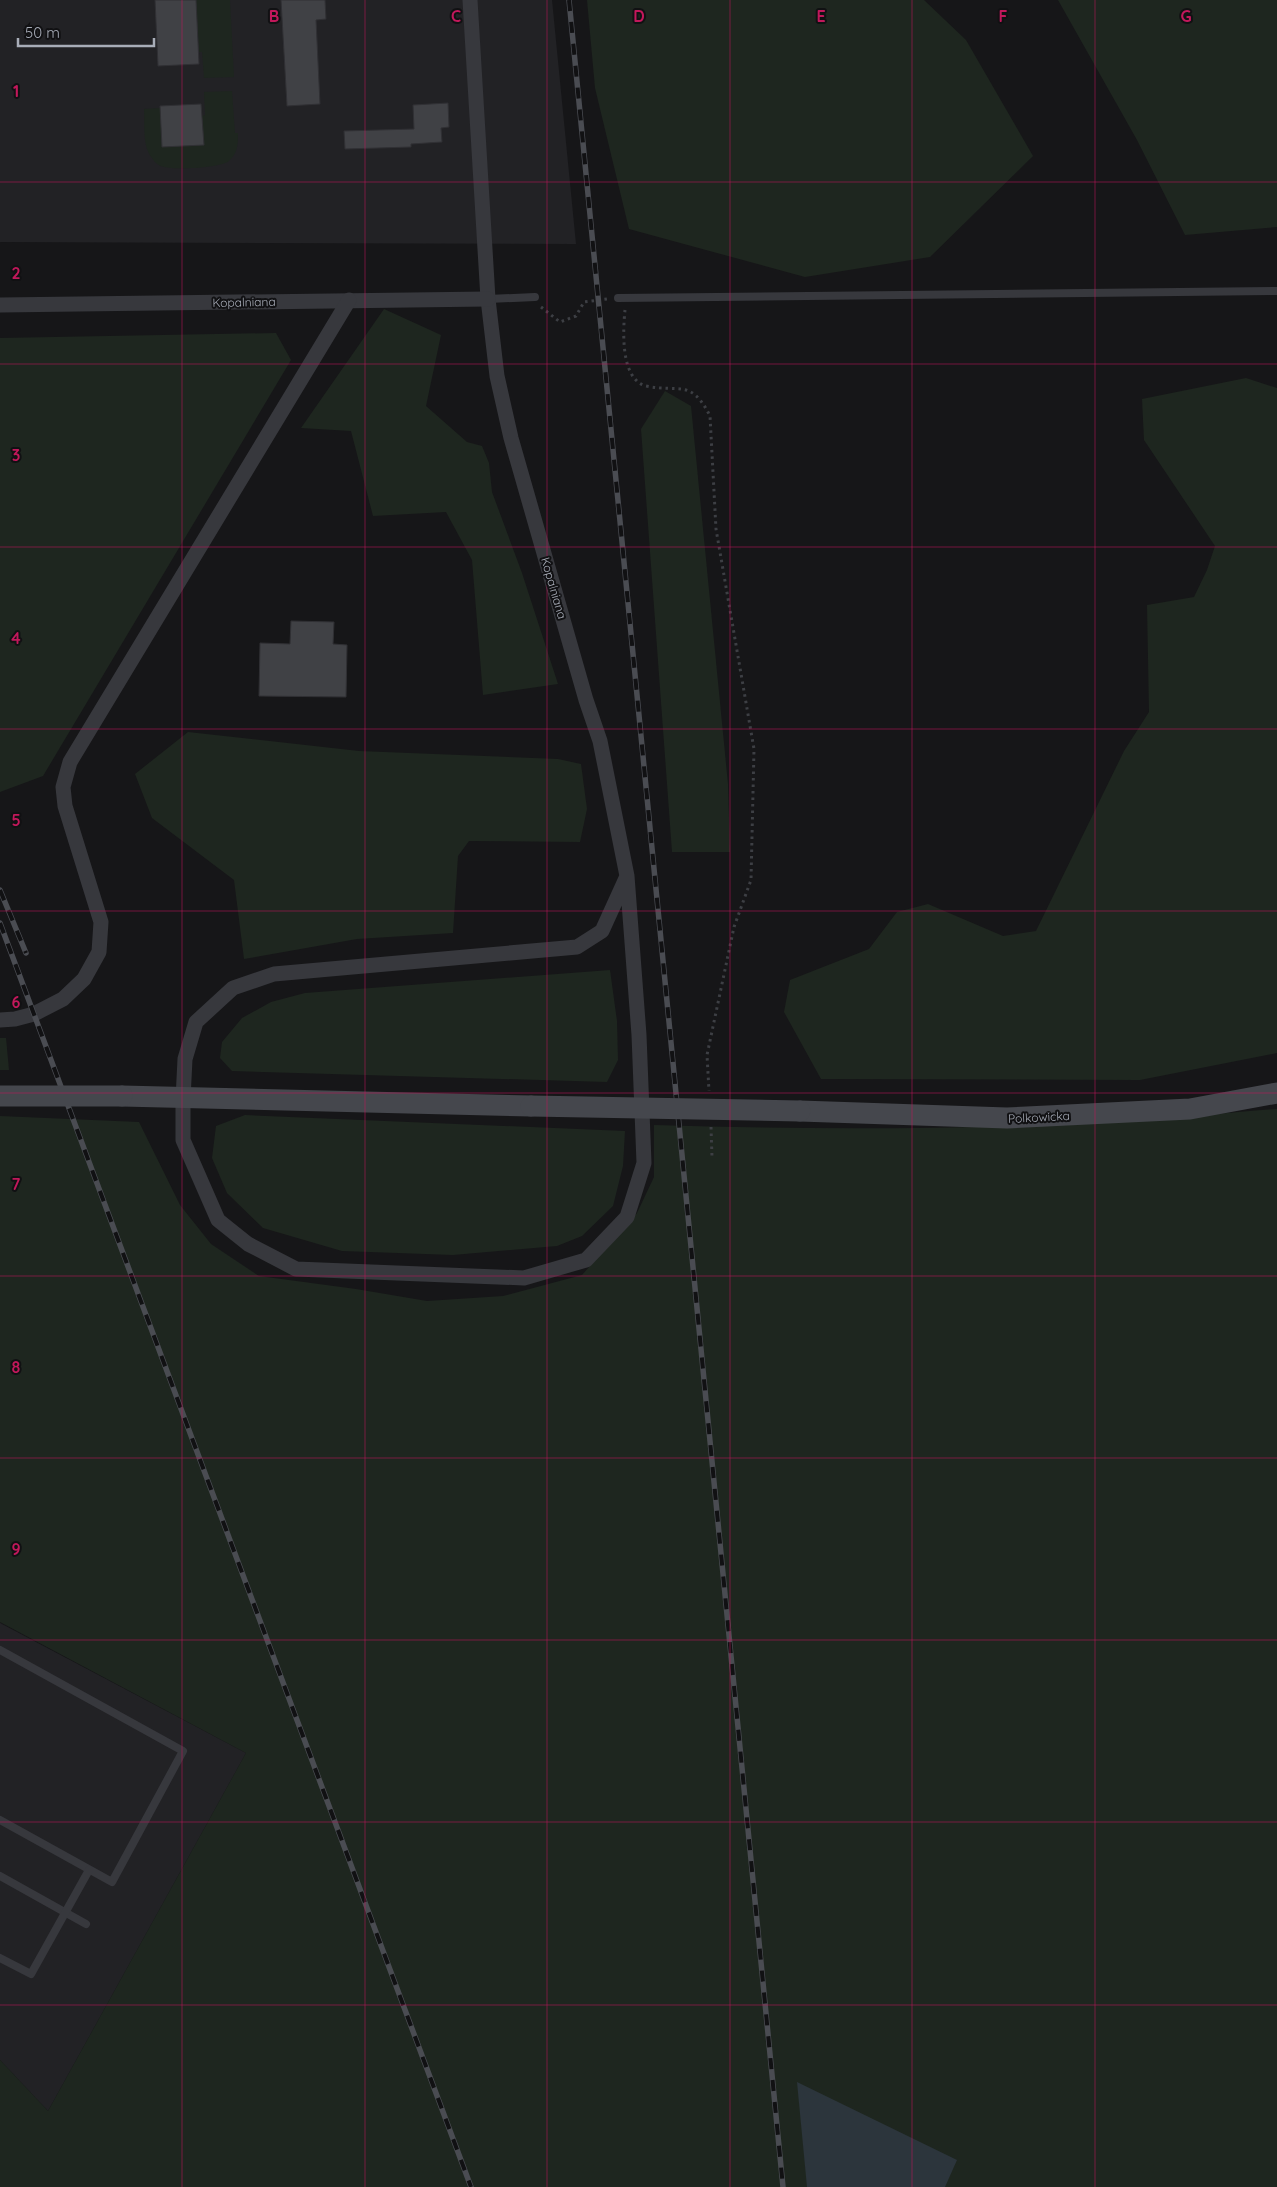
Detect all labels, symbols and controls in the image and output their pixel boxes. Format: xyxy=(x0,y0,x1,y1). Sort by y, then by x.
text: B xyxy=(269,6,279,26)
text: C xyxy=(451,6,461,26)
text: D xyxy=(633,6,645,26)
text: E xyxy=(816,6,826,26)
text: F xyxy=(999,6,1008,26)
text: G xyxy=(1180,6,1192,26)
scale bar xyxy=(18,15,154,47)
text: 50 m xyxy=(25,23,60,42)
text: 1 xyxy=(13,81,19,101)
text: 2 xyxy=(11,263,21,283)
street label: Kopalniana xyxy=(212,294,276,310)
text: 3 xyxy=(12,445,20,465)
street label: Kopalniana xyxy=(538,555,570,621)
text: 4 xyxy=(11,628,21,648)
text: 5 xyxy=(11,810,21,830)
text: 6 xyxy=(12,992,21,1012)
street label: Polkowicka xyxy=(1008,1108,1070,1126)
text: 7 xyxy=(12,1174,21,1194)
text: 8 xyxy=(12,1357,21,1377)
text: 9 xyxy=(11,1539,21,1559)

